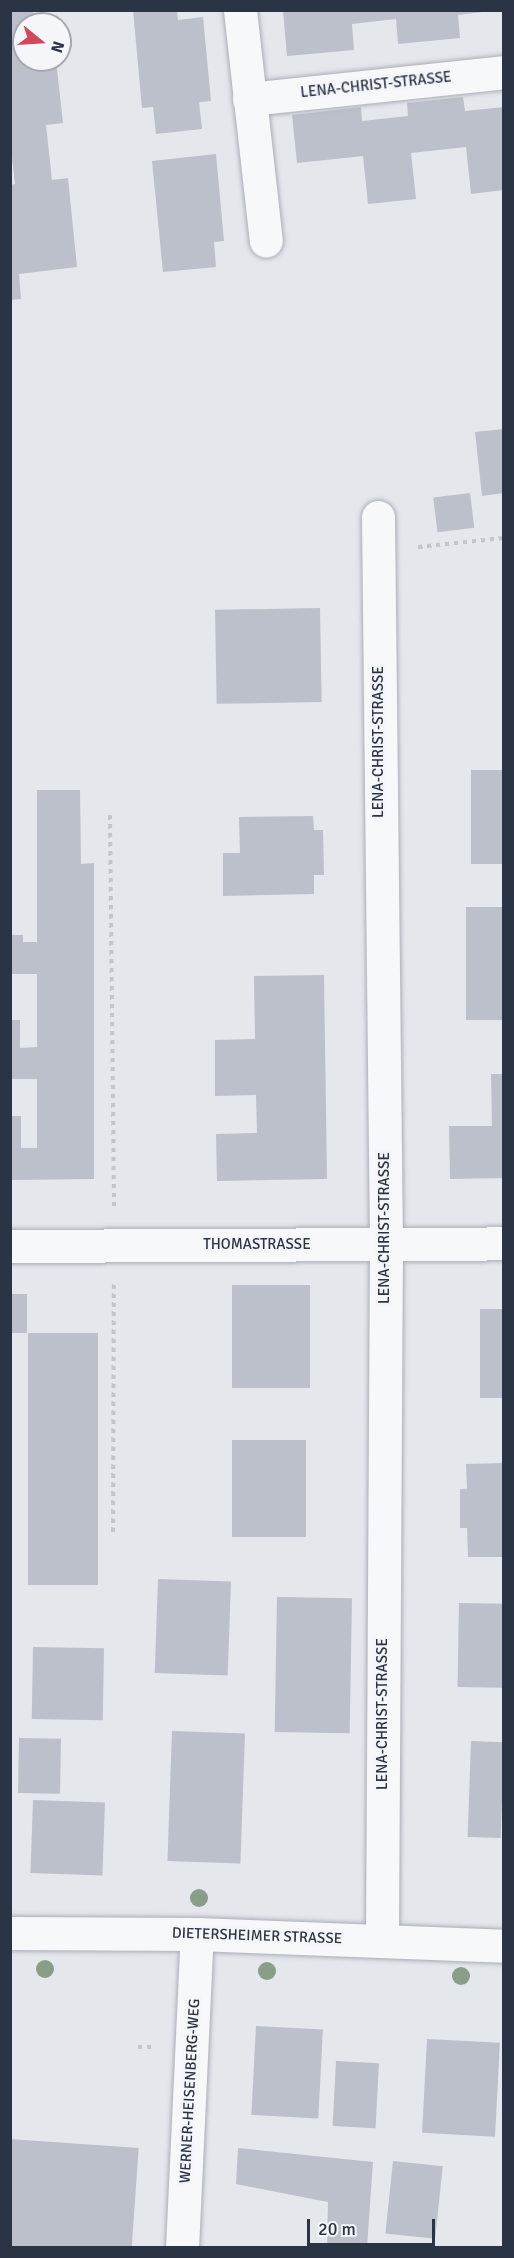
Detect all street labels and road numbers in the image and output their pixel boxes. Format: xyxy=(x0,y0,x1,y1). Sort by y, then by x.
street label: LENA-CHRIST-STRASSE xyxy=(300,68,452,102)
street label: LENA-CHRIST-STRASSE xyxy=(370,666,388,818)
street label: LENA-CHRIST-STRASSE xyxy=(376,1152,394,1304)
street label: THOMASTRASSE xyxy=(203,1236,311,1254)
street label: LENA-CHRIST-STRASSE xyxy=(374,1638,392,1790)
street label: DIETERSHEIMER STRASSE xyxy=(172,1924,342,1948)
street label: WERNER-HEISENBERG-WEG xyxy=(176,1998,204,2184)

